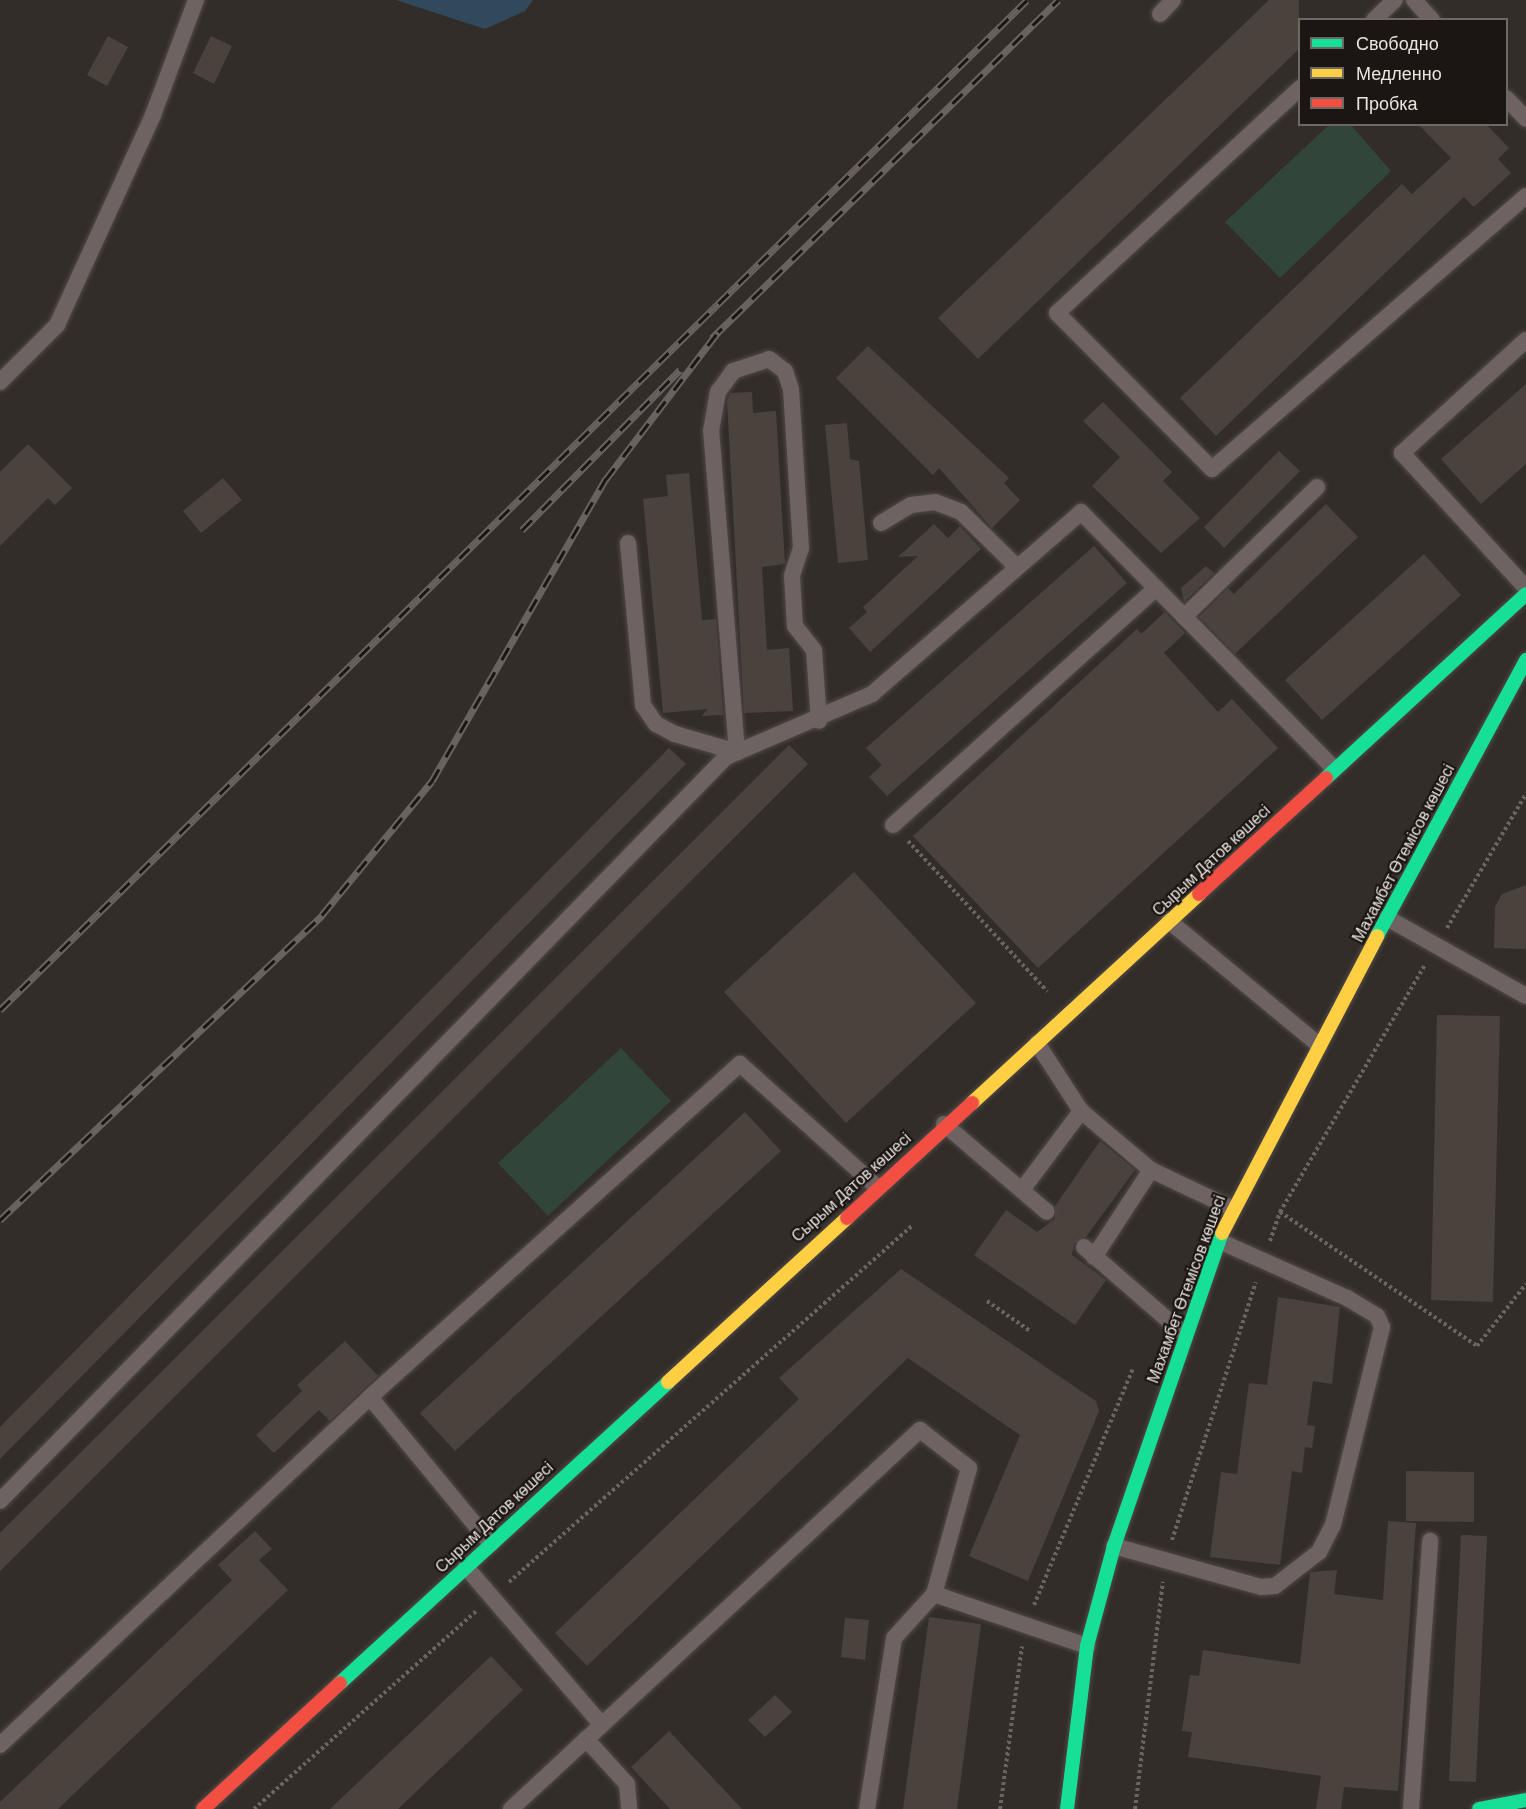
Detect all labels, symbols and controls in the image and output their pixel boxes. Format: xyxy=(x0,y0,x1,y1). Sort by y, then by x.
legend xyxy=(1298,18,1508,126)
text: Свободно xyxy=(1356,32,1439,54)
text: Медленно xyxy=(1356,62,1442,84)
text: Пробка xyxy=(1356,92,1418,114)
street label: Махамбет Өтемісов көшесі xyxy=(1348,761,1458,945)
street label: Сырым Датов көшесі xyxy=(1148,800,1274,920)
street label: Сырым Датов көшесі xyxy=(787,1128,915,1246)
street label: Махамбет Өтемісов көшесі xyxy=(1143,1192,1229,1386)
street label: Сырым Датов көшесі xyxy=(431,1457,557,1577)

